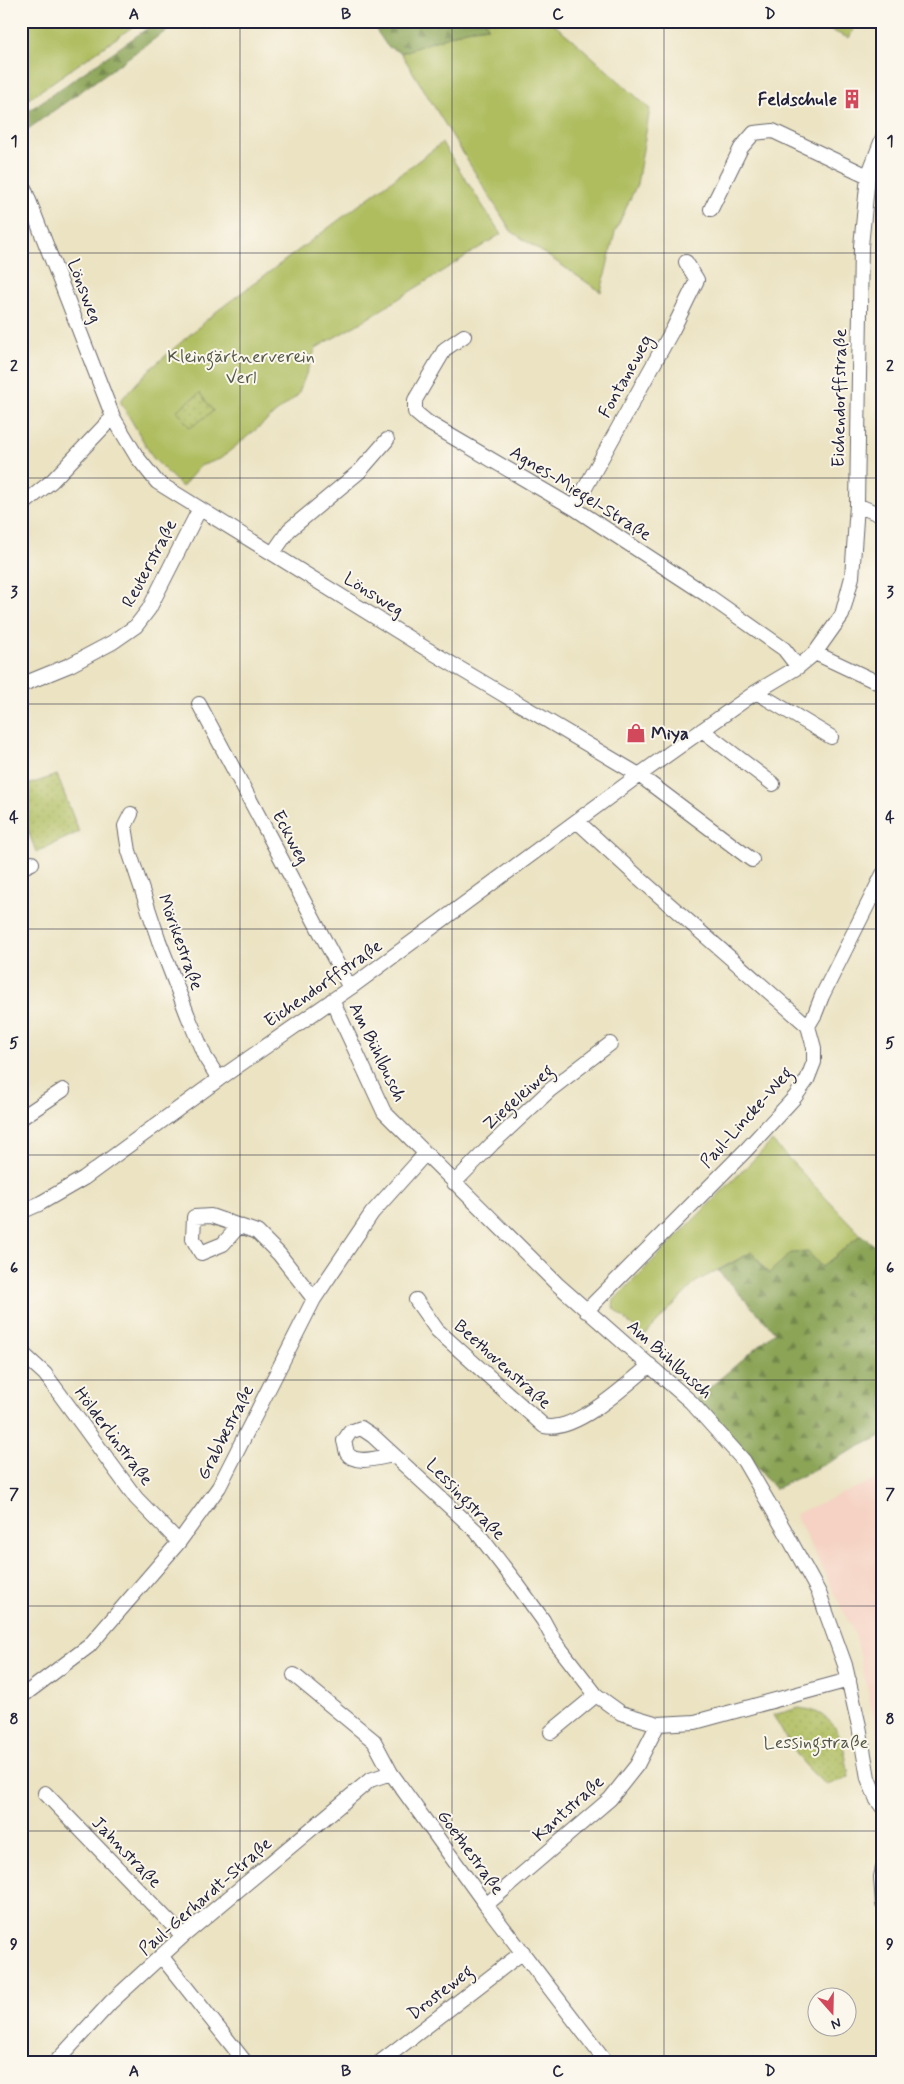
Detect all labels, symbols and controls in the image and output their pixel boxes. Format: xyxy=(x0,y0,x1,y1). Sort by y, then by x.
text: A xyxy=(129,4,139,25)
text: B xyxy=(341,4,351,25)
text: C xyxy=(552,4,564,25)
text: D xyxy=(764,4,776,25)
place label: Feldschule xyxy=(758,88,837,112)
building icon: Feldschule xyxy=(841,88,863,110)
text: 1 xyxy=(10,131,18,152)
text: 1 xyxy=(886,131,894,152)
street label: Lönsweg xyxy=(61,256,107,327)
street label: Eichendorffstraße xyxy=(827,328,853,468)
street label: Fontaneweg xyxy=(593,331,659,423)
park label: Kleingärtnerverein Verl xyxy=(167,345,315,390)
text: 2 xyxy=(10,356,18,377)
text: 2 xyxy=(886,356,894,377)
street label: Agnes-Miegel-Straße xyxy=(504,441,656,549)
street label: Reuterstraße xyxy=(117,515,183,612)
street label: Lönsweg xyxy=(339,567,408,623)
text: 3 xyxy=(10,582,18,603)
text: 3 xyxy=(886,582,894,603)
shop icon: Miya xyxy=(625,722,647,744)
place label: Miya xyxy=(651,722,689,746)
street label: Eckweg xyxy=(266,806,314,869)
text: 4 xyxy=(9,807,19,828)
text: 4 xyxy=(885,807,895,828)
street label: Mörikestraße xyxy=(152,891,209,994)
street label: Eichendorffstraße xyxy=(260,934,387,1033)
street label: Am Bühlbusch xyxy=(343,999,411,1106)
text: 5 xyxy=(9,1033,19,1054)
text: 5 xyxy=(885,1033,895,1054)
street label: Ziegeleiweg xyxy=(478,1059,561,1138)
street label: Paul-Lincke-Weg xyxy=(695,1062,800,1175)
text: 6 xyxy=(10,1258,18,1279)
text: 6 xyxy=(886,1258,894,1279)
street label: Beethovenstraße xyxy=(448,1314,556,1415)
street label: Am Bühlbusch xyxy=(621,1315,717,1405)
street label: Grabbestraße xyxy=(192,1381,260,1484)
street label: Hölderlinstraße xyxy=(68,1382,158,1491)
street label: Lessingstraße xyxy=(419,1454,510,1547)
text: 7 xyxy=(9,1484,19,1505)
text: 7 xyxy=(885,1484,895,1505)
text: 8 xyxy=(9,1709,19,1730)
text: 8 xyxy=(885,1709,895,1730)
park label: Lessingstraße xyxy=(764,1731,869,1757)
street label: Kantstraße xyxy=(528,1770,610,1847)
street label: Goethestraße xyxy=(431,1805,509,1900)
street label: Jahnstraße xyxy=(86,1812,167,1894)
street label: Paul-Gerhardt-Straße xyxy=(134,1832,277,1961)
text: 9 xyxy=(10,1934,18,1955)
text: 9 xyxy=(886,1934,894,1955)
street label: Drosteweg xyxy=(403,1960,480,2028)
north arrow xyxy=(806,1986,856,2036)
text: N xyxy=(829,2013,844,2033)
text: A xyxy=(129,2061,139,2082)
text: B xyxy=(341,2061,351,2082)
text: C xyxy=(552,2061,564,2082)
text: D xyxy=(764,2061,776,2082)

